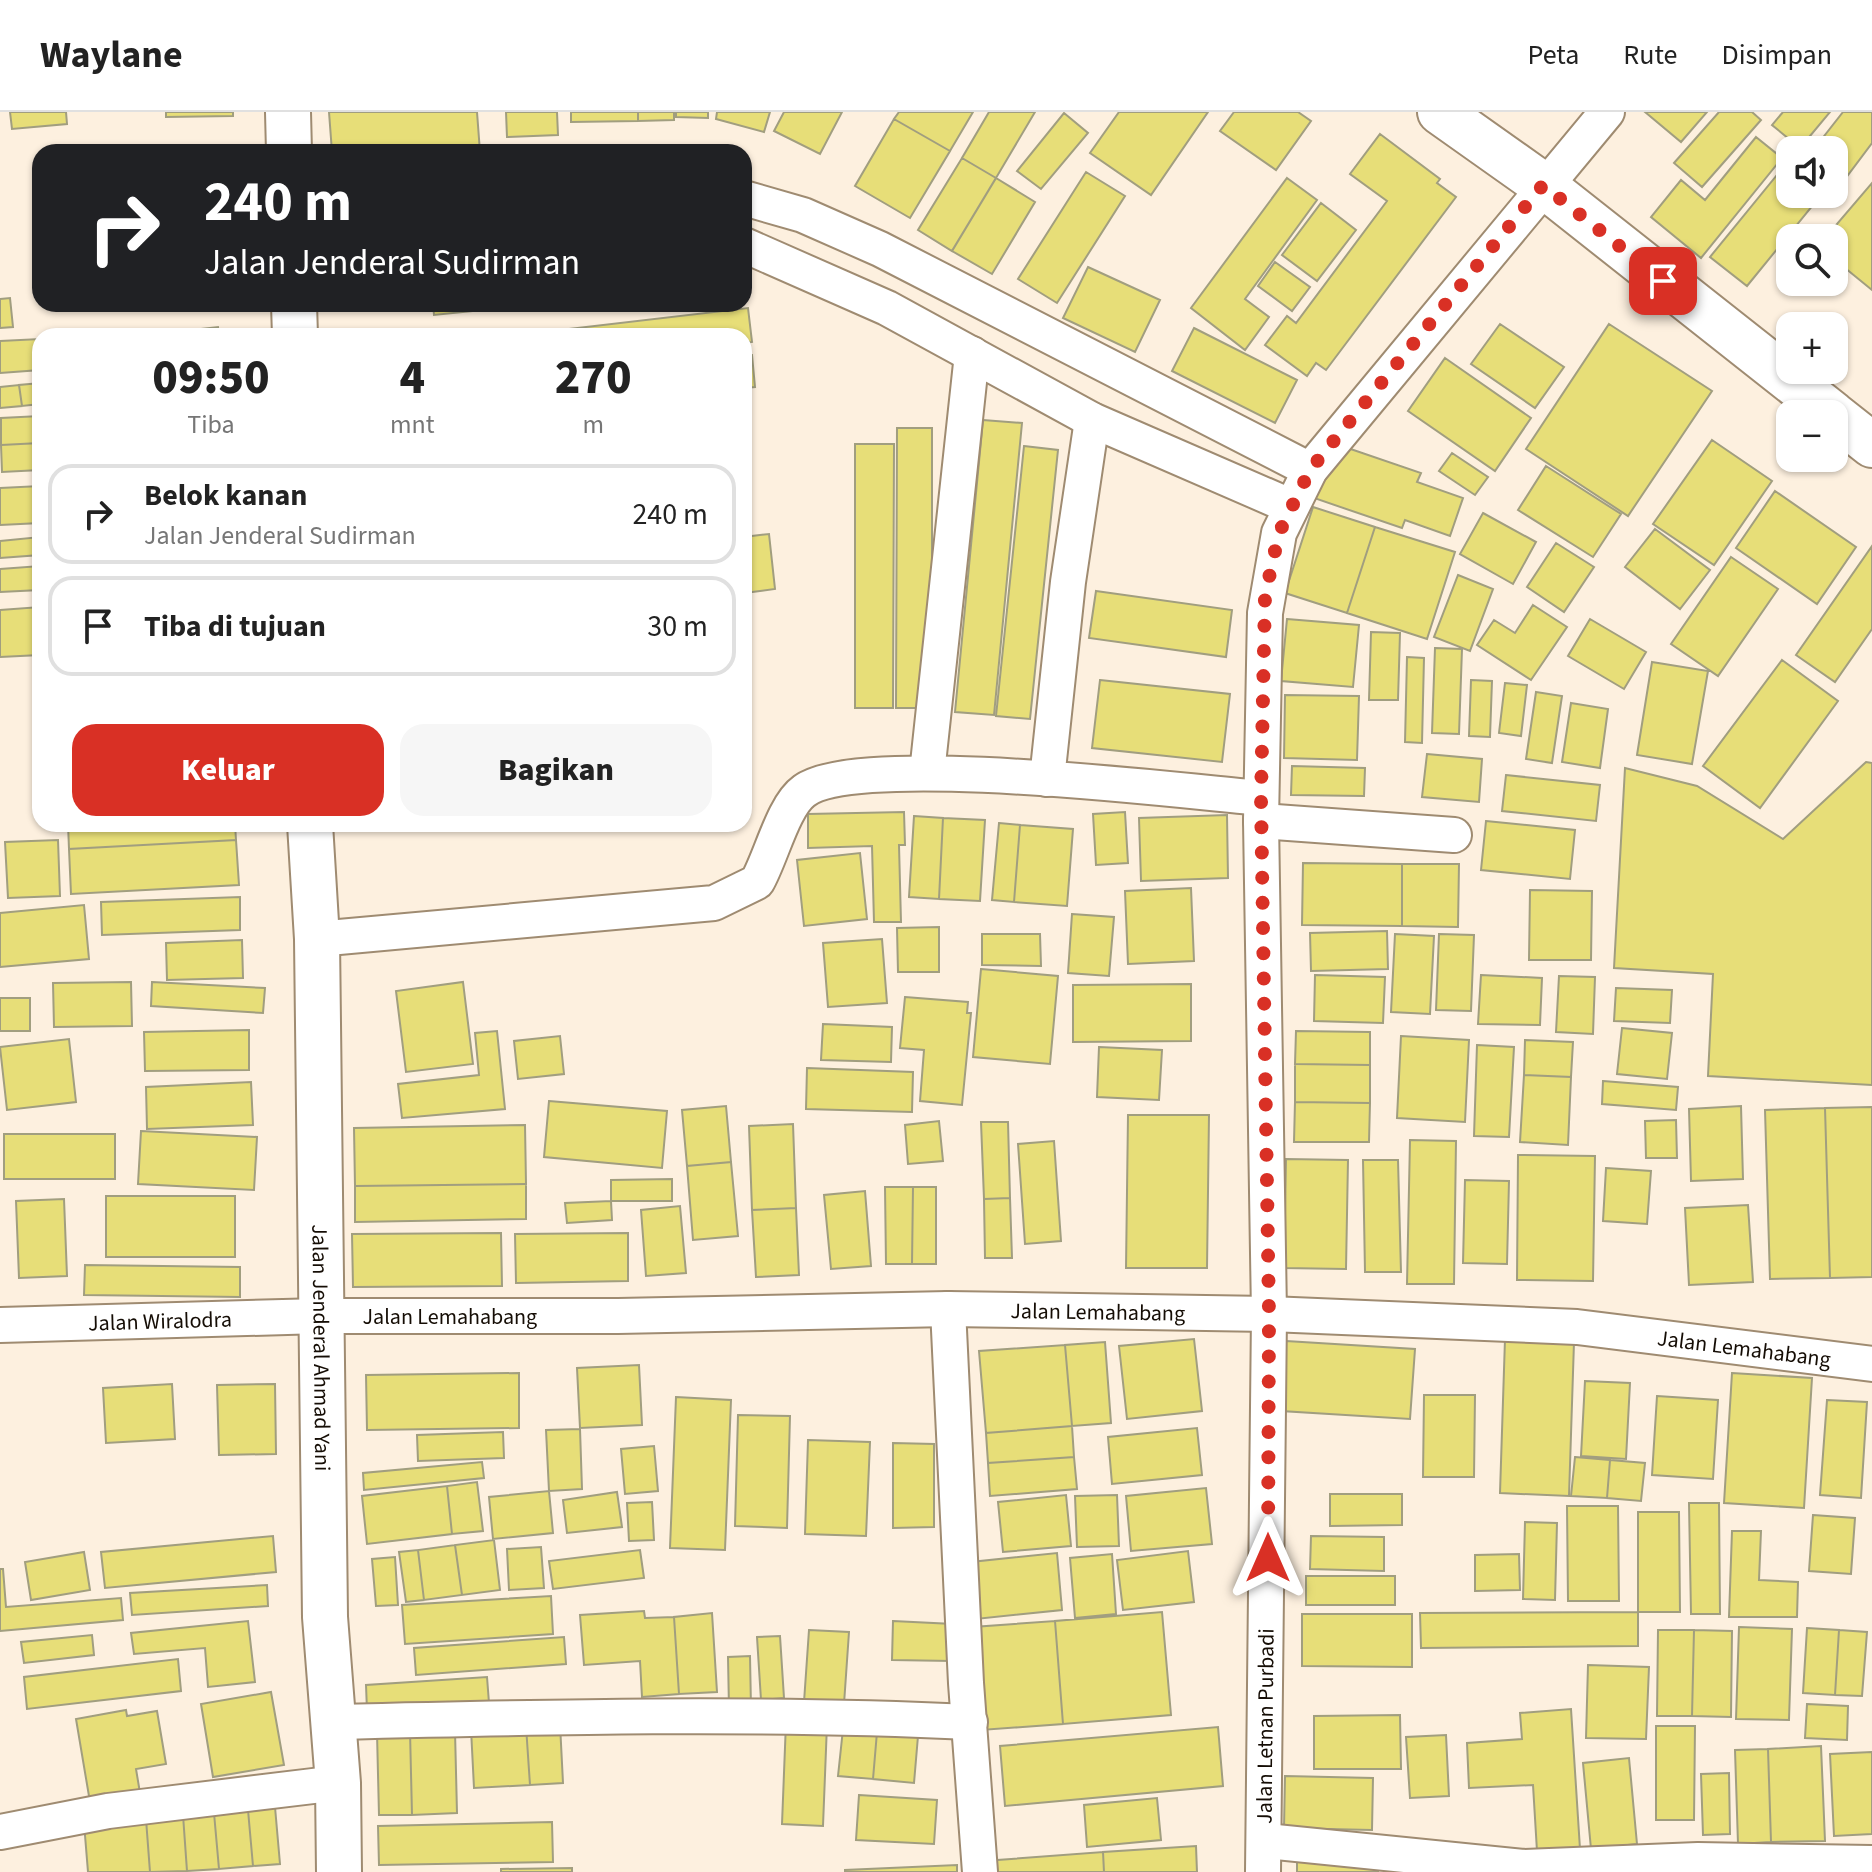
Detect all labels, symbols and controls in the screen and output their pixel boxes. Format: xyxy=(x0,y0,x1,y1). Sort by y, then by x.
text: Waylane xyxy=(40,28,183,82)
text: Peta xyxy=(1528,35,1579,75)
text: Rute xyxy=(1623,35,1677,75)
text: Disimpan xyxy=(1721,35,1832,75)
map controls xyxy=(1776,136,1848,472)
button: sound xyxy=(1776,136,1848,208)
text: 240 m xyxy=(204,163,352,242)
icon: right xyxy=(72,176,176,280)
button: search xyxy=(1776,224,1848,296)
text: Jalan Jenderal Sudirman xyxy=(204,237,580,288)
pin xyxy=(1629,247,1697,315)
icon: arrive xyxy=(1641,259,1685,303)
button: + xyxy=(1776,312,1848,384)
text: 09:50 xyxy=(152,344,270,412)
text: 4 xyxy=(399,344,425,412)
text: 270 xyxy=(555,344,632,412)
button: − xyxy=(1776,400,1848,472)
text: Tiba xyxy=(187,406,235,443)
text: mnt xyxy=(390,406,435,443)
text: m xyxy=(582,406,604,443)
text: Belok kanan xyxy=(144,474,307,517)
icon: right xyxy=(76,492,120,536)
text: 240 m xyxy=(632,493,708,536)
text: Jalan Jenderal Sudirman xyxy=(144,517,416,554)
icon: arrive xyxy=(76,604,120,648)
text: Tiba di tujuan xyxy=(144,605,326,648)
text: 30 m xyxy=(647,605,708,648)
button: Keluar xyxy=(72,724,384,816)
button: Bagikan xyxy=(400,724,712,816)
street label: Jalan Jenderal Ahmad Yani xyxy=(303,1224,338,1472)
street label: Jalan Lemahabang xyxy=(1010,1295,1185,1330)
street label: Jalan Lemahabang xyxy=(363,1301,537,1333)
street label: Jalan Wiralodra xyxy=(88,1304,232,1340)
street label: Jalan Lemahabang xyxy=(1655,1322,1833,1376)
position arrow xyxy=(1226,1516,1310,1600)
street label: Jalan Letnan Purbadi xyxy=(1249,1628,1283,1824)

